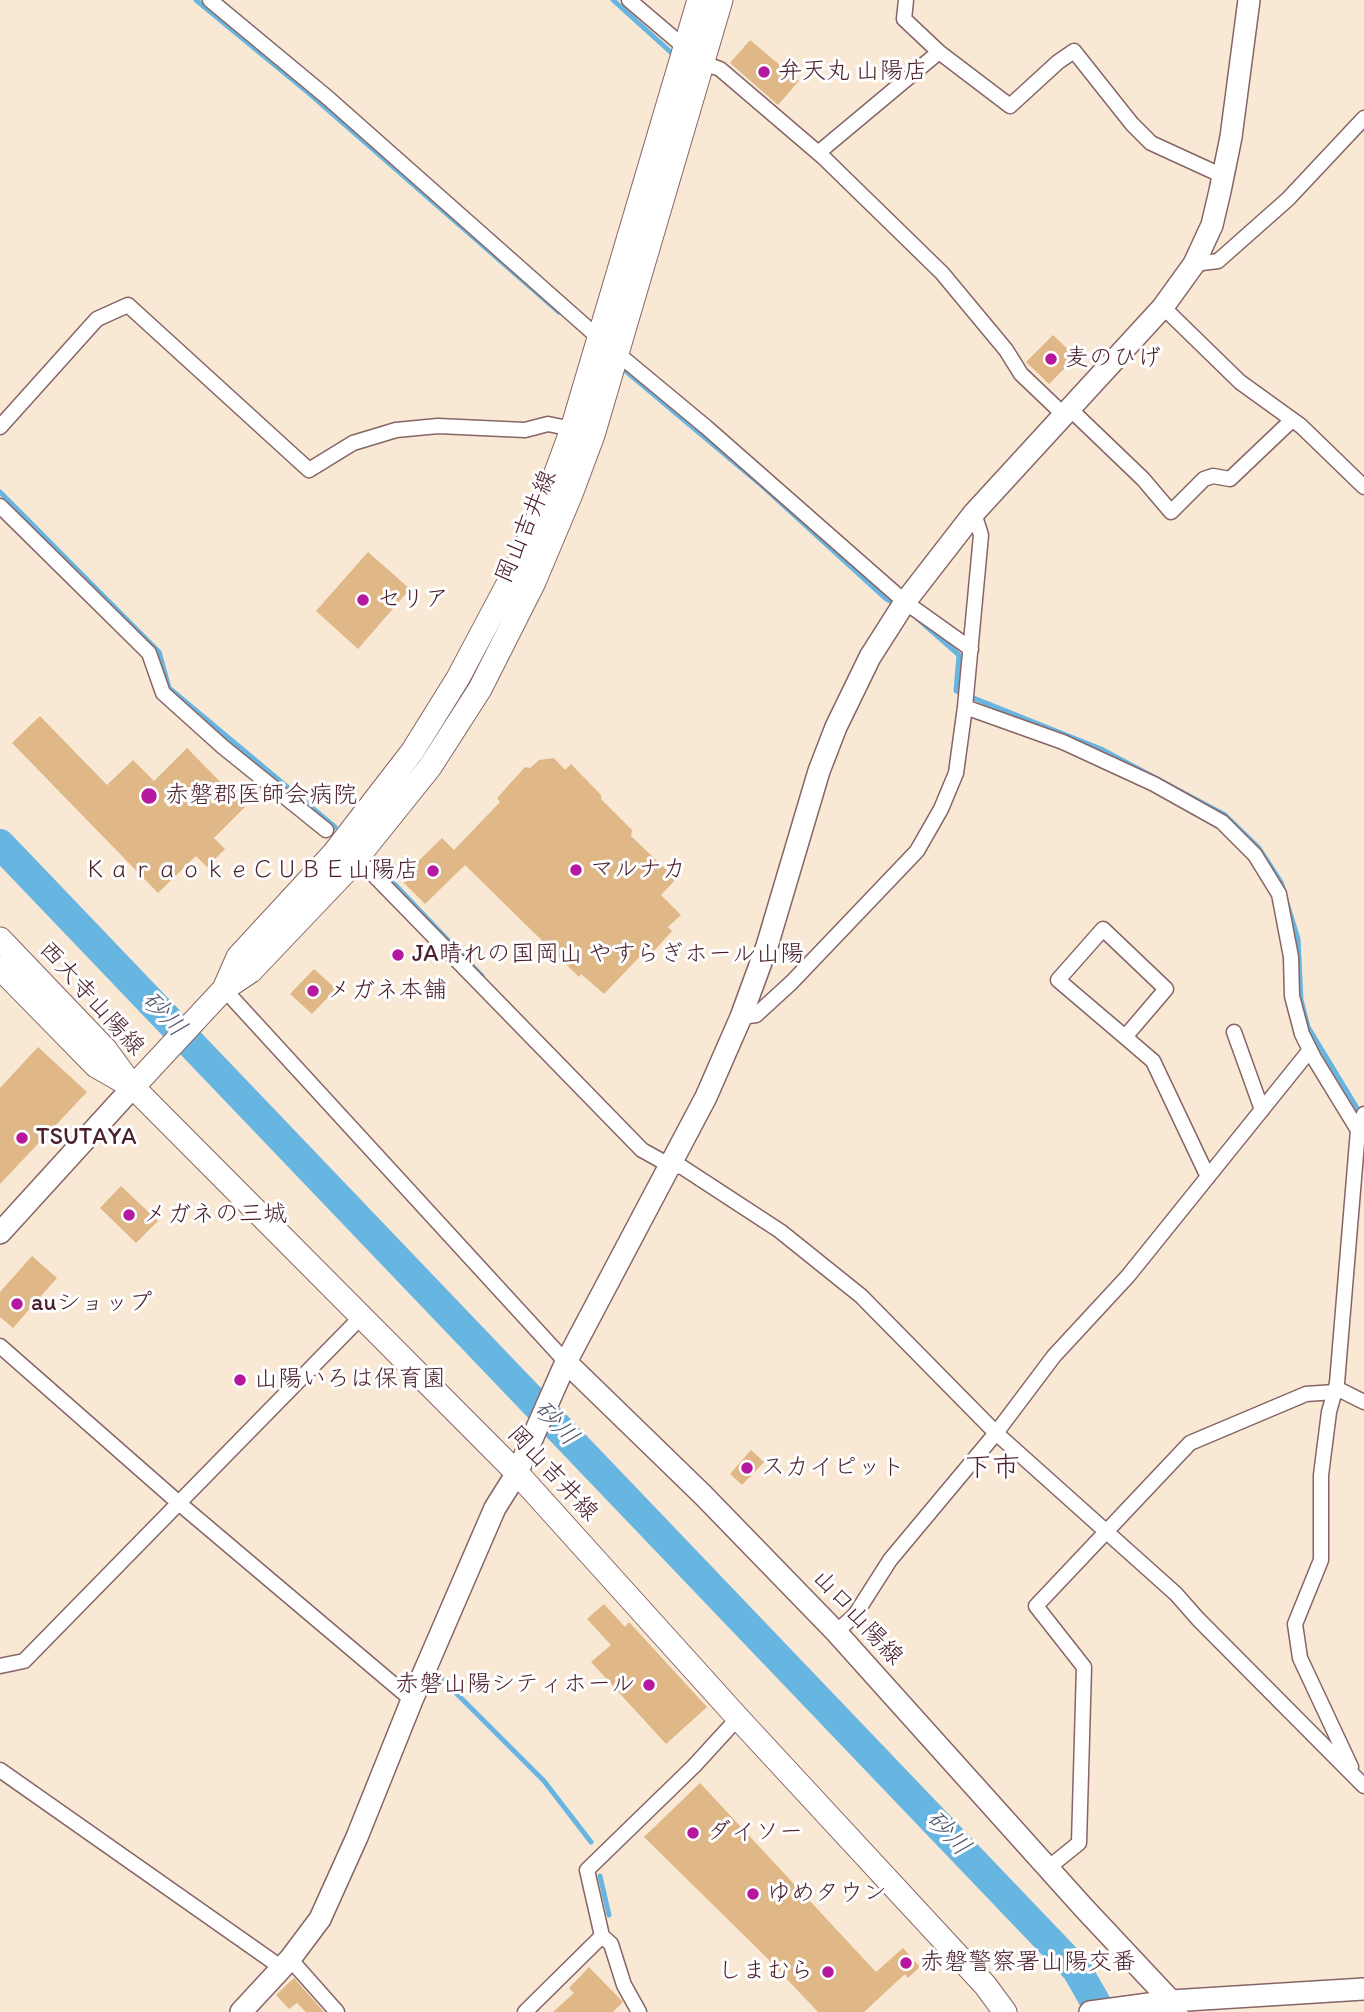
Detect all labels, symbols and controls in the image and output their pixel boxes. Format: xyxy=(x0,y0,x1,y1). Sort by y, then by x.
place label: 弁天丸 山陽店 xyxy=(778,58,927,86)
marker: 弁天丸 山陽店 xyxy=(756,64,772,80)
place label: 麦のひげ xyxy=(1065,345,1161,373)
marker: 麦のひげ xyxy=(1043,351,1059,367)
street label: 岡山吉井線 xyxy=(490,466,564,588)
place label: セリア xyxy=(377,586,449,614)
marker: セリア xyxy=(355,592,371,608)
place label: 赤磐郡医師会病院 xyxy=(165,782,357,810)
marker: 赤磐郡医師会病院 xyxy=(139,786,159,806)
place label: マルナカ xyxy=(590,856,686,884)
place label: ＫａｒａｏｋｅＣＵＢＥ山陽店 xyxy=(83,857,419,885)
marker: マルナカ xyxy=(568,862,584,878)
marker: ＫａｒａｏｋｅＣＵＢＥ山陽店 xyxy=(425,863,441,879)
street label: 西大寺山陽線 xyxy=(32,936,150,1062)
place label: JA晴れの国岡山 やすらぎホール山陽 xyxy=(412,941,804,969)
marker: JA晴れの国岡山 やすらぎホール山陽 xyxy=(390,947,406,963)
place label: メガネ本舗 xyxy=(327,977,447,1005)
marker: メガネ本舗 xyxy=(305,983,321,999)
water label: 砂川 xyxy=(134,985,192,1045)
place label: TSUTAYA xyxy=(36,1124,137,1152)
marker: TSUTAYA xyxy=(14,1130,30,1146)
place label: メガネの三城 xyxy=(143,1201,287,1229)
marker: メガネの三城 xyxy=(121,1207,137,1223)
place label: auショップ xyxy=(31,1290,153,1318)
marker: auショップ xyxy=(9,1296,25,1312)
place label: 山陽いろは保育園 xyxy=(254,1366,446,1394)
marker: 山陽いろは保育園 xyxy=(232,1372,248,1388)
water label: 砂川 xyxy=(526,1394,584,1454)
street label: 岡山吉井線 xyxy=(501,1420,603,1528)
district label: 下市 xyxy=(964,1452,1020,1486)
place label: スカイピット xyxy=(761,1454,905,1482)
marker: スカイピット xyxy=(739,1460,755,1476)
street label: 山口山陽線 xyxy=(806,1564,908,1672)
place label: 赤磐山陽シティホール xyxy=(395,1671,635,1699)
marker: 赤磐山陽シティホール xyxy=(641,1677,657,1693)
water label: 砂川 xyxy=(918,1804,976,1864)
place label: ダイソー xyxy=(707,1819,803,1847)
marker: ダイソー xyxy=(685,1825,701,1841)
place label: ゆめタウン xyxy=(767,1880,887,1908)
marker: ゆめタウン xyxy=(745,1886,761,1902)
place label: 赤磐警察署山陽交番 xyxy=(920,1949,1136,1977)
marker: 赤磐警察署山陽交番 xyxy=(898,1955,914,1971)
place label: しまむら xyxy=(718,1958,814,1986)
marker: しまむら xyxy=(820,1964,836,1980)

